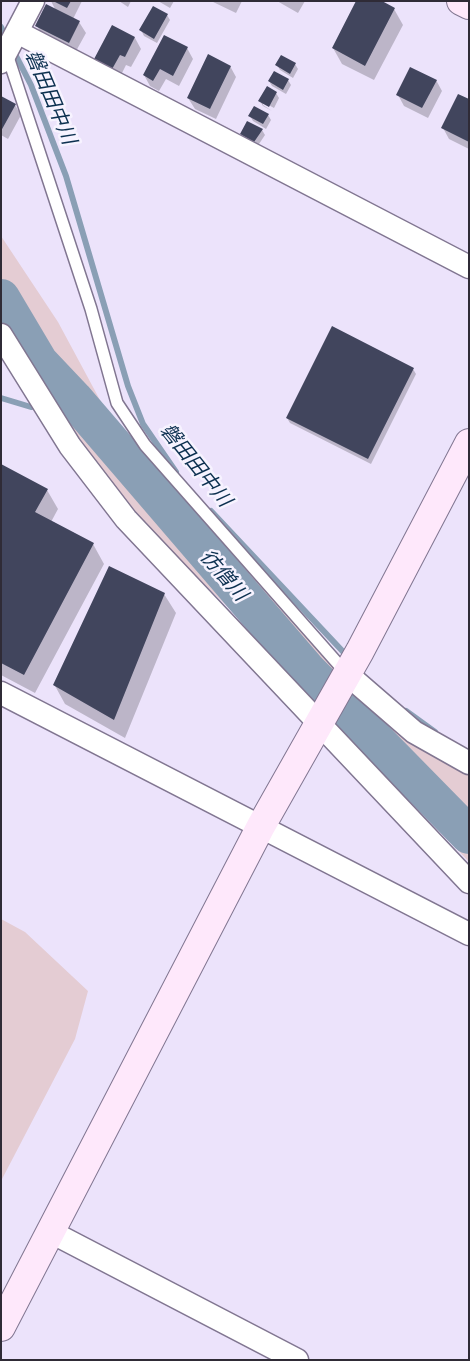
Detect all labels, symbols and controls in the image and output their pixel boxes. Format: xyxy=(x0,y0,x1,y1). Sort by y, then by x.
water label: 磐田田中川 xyxy=(20,46,82,148)
water label: 磐田田中川 xyxy=(155,419,237,511)
water label: 彷僧川 xyxy=(195,544,253,606)

